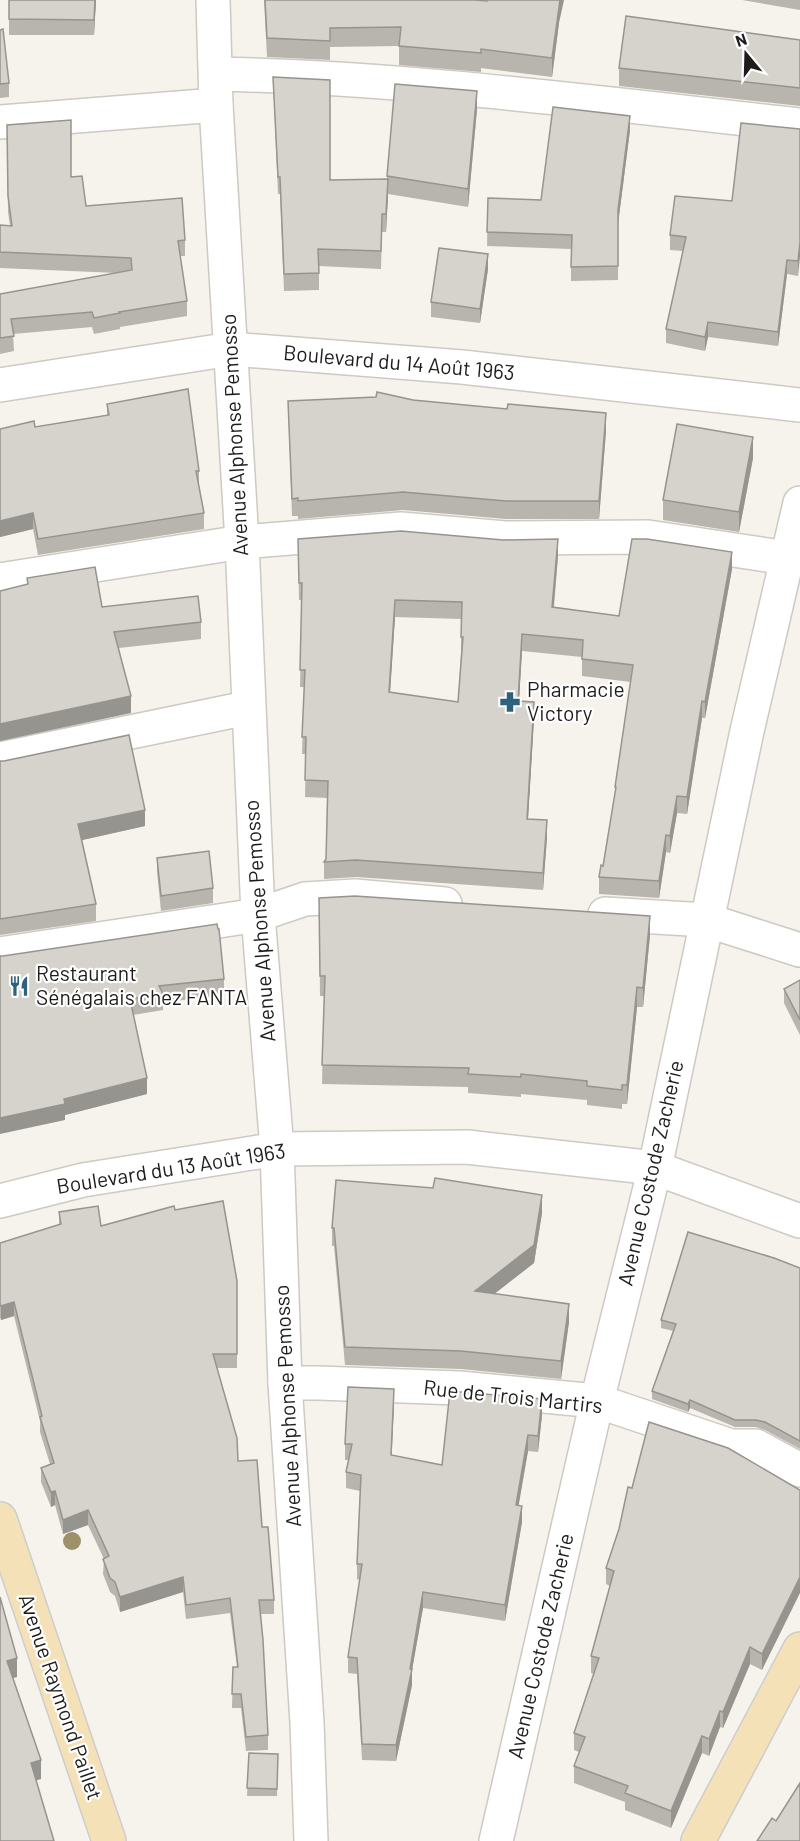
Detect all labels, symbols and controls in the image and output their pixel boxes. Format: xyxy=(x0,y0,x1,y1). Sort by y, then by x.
north arrow xyxy=(716,24,776,84)
text: N xyxy=(733,29,749,50)
street label: Avenue Alphonse Pemosso xyxy=(215,313,252,557)
street label: Boulevard du 14 Août 1963 xyxy=(282,339,516,384)
place label: Pharmacie Victory xyxy=(527,676,625,725)
pharmacy icon: Pharmacie Victory xyxy=(498,690,522,714)
street label: Avenue Alphonse Pemosso xyxy=(238,799,279,1043)
place label: Restaurant Sénégalais chez FANTA xyxy=(36,960,247,1009)
restaurant icon: Restaurant Sénégalais chez FANTA xyxy=(7,974,31,998)
street label: Avenue Costode Zacherie xyxy=(611,1058,688,1288)
street label: Boulevard du 13 Août 1963 xyxy=(54,1137,287,1198)
street label: Avenue Alphonse Pemosso xyxy=(268,1284,305,1528)
street label: Rue de Trois Martirs xyxy=(422,1374,604,1417)
street label: Avenue Costode Zacherie xyxy=(501,1531,578,1761)
street label: Avenue Raymond Paillet xyxy=(14,1590,108,1803)

